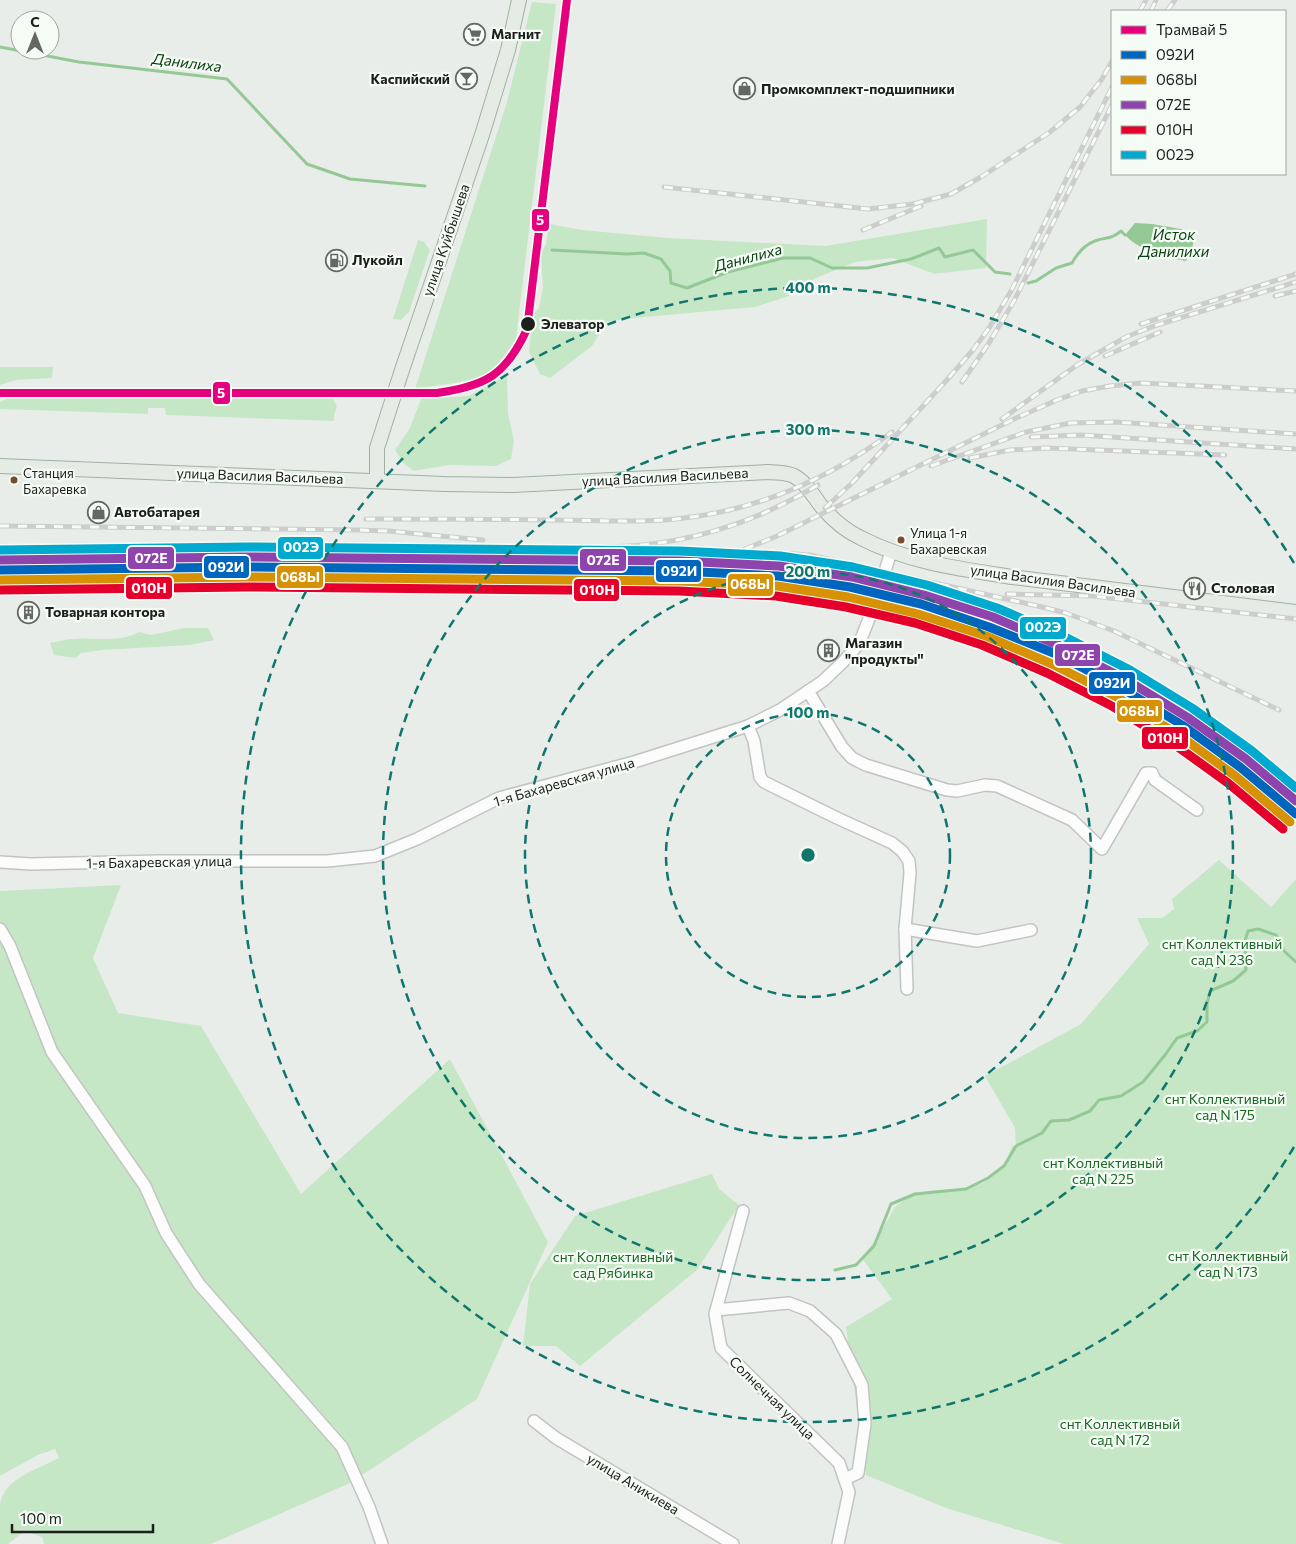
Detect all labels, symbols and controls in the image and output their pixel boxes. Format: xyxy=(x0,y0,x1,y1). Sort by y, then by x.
north arrow xyxy=(10,10,60,60)
legend xyxy=(1111,10,1286,175)
text: С xyxy=(30,13,40,30)
text: Трамвай 5 xyxy=(1156,20,1227,38)
supermarket icon: Магнит xyxy=(463,22,487,46)
place label: Магнит xyxy=(491,25,541,42)
text: 092И xyxy=(1156,45,1194,63)
water label: Данилиха xyxy=(149,49,223,75)
bar icon: Каспийский xyxy=(454,67,478,91)
place label: Каспийский xyxy=(371,70,450,87)
text: 068Ы xyxy=(1156,70,1197,88)
shop icon: Промкомплект-подшипники xyxy=(733,77,757,101)
place label: Промкомплект-подшипники xyxy=(761,80,955,97)
text: 072Е xyxy=(1156,95,1191,113)
text: 010Н xyxy=(1156,120,1193,138)
text: 002Э xyxy=(1156,145,1194,163)
street label: улица Куйбышева xyxy=(418,182,473,298)
line badge: 5 xyxy=(531,208,550,232)
text: 5 xyxy=(536,211,544,228)
water label: Исток Данилихи xyxy=(1137,225,1210,260)
water label: Данилиха xyxy=(710,239,784,275)
fuel station icon: Лукойл xyxy=(324,248,348,272)
place label: Лукойл xyxy=(352,251,403,268)
text: 400 m xyxy=(785,278,831,296)
marker: Элеватор xyxy=(519,315,537,333)
place label: Элеватор xyxy=(541,315,605,332)
line badge: 5 xyxy=(212,381,231,405)
text: 5 xyxy=(217,384,225,401)
text: 300 m xyxy=(786,420,830,438)
street label: улица Василия Васильева xyxy=(176,464,344,487)
street label: улица Василия Васильева xyxy=(581,464,749,489)
place label: Станция Бахаревка xyxy=(23,465,87,497)
marker: Станция Бахаревка xyxy=(9,475,19,485)
shop icon: Автобатарея xyxy=(86,500,110,524)
place label: Автобатарея xyxy=(114,503,200,520)
place label: Улица 1-я Бахаревская xyxy=(910,525,987,557)
marker: Улица 1-я Бахаревская xyxy=(896,535,906,545)
line badge: 002Э xyxy=(277,536,324,560)
text: 002Э xyxy=(283,538,319,555)
line badge: 072Е xyxy=(127,546,175,570)
line badge: 072Е xyxy=(579,548,627,572)
text: 072Е xyxy=(134,549,168,566)
text: 072Е xyxy=(586,551,620,568)
line badge: 092И xyxy=(203,555,250,579)
text: 092И xyxy=(208,558,244,575)
line badge: 092И xyxy=(655,559,702,583)
street label: улица Василия Васильева xyxy=(969,560,1137,601)
text: 092И xyxy=(661,562,697,579)
text: 200 m xyxy=(786,562,830,580)
line badge: 068Ы xyxy=(276,565,324,589)
text: 068Ы xyxy=(280,568,320,585)
line badge: 068Ы xyxy=(727,573,774,597)
text: 068Ы xyxy=(730,575,770,592)
line badge: 010Н xyxy=(125,576,173,600)
restaurant icon: Столовая xyxy=(1183,576,1207,600)
line badge: 010Н xyxy=(573,578,620,602)
text: 010Н xyxy=(131,579,167,596)
place label: Столовая xyxy=(1211,579,1275,596)
text: 010Н xyxy=(579,581,615,598)
building icon: Товарная контора xyxy=(17,600,41,624)
place label: Товарная контора xyxy=(45,603,165,620)
line badge: 002Э xyxy=(1019,616,1067,640)
text: 002Э xyxy=(1025,618,1061,635)
place label: Магазин "продукты" xyxy=(845,634,924,667)
building icon: Магазин "продукты" xyxy=(817,639,841,663)
line badge: 072Е xyxy=(1054,643,1101,667)
text: 072Е xyxy=(1061,646,1095,663)
line badge: 092И xyxy=(1088,671,1136,695)
text: 092И xyxy=(1094,674,1130,691)
line badge: 068Ы xyxy=(1116,699,1163,723)
text: 068Ы xyxy=(1119,702,1159,719)
text: 100 m xyxy=(787,703,829,721)
line badge: 010Н xyxy=(1141,726,1189,750)
text: 010Н xyxy=(1147,729,1183,746)
street label: 1-я Бахаревская улица xyxy=(491,753,636,810)
centre of rings xyxy=(799,846,817,864)
street label: 1-я Бахаревская улица xyxy=(86,852,232,871)
park label: снт Коллективный сад N 236 xyxy=(1162,935,1282,968)
park label: снт Коллективный сад N 175 xyxy=(1165,1090,1285,1123)
park label: снт Коллективный сад N 225 xyxy=(1043,1154,1163,1187)
park label: снт Коллективный сад N 173 xyxy=(1168,1247,1288,1280)
park label: снт Коллективный сад Рябинка xyxy=(553,1248,673,1281)
street label: Солнечная улица xyxy=(726,1353,819,1443)
park label: снт Коллективный сад N 172 xyxy=(1060,1415,1180,1448)
street label: улица Аникиева xyxy=(584,1449,682,1518)
scale bar xyxy=(12,1502,154,1534)
text: 100 m xyxy=(20,1509,62,1527)

